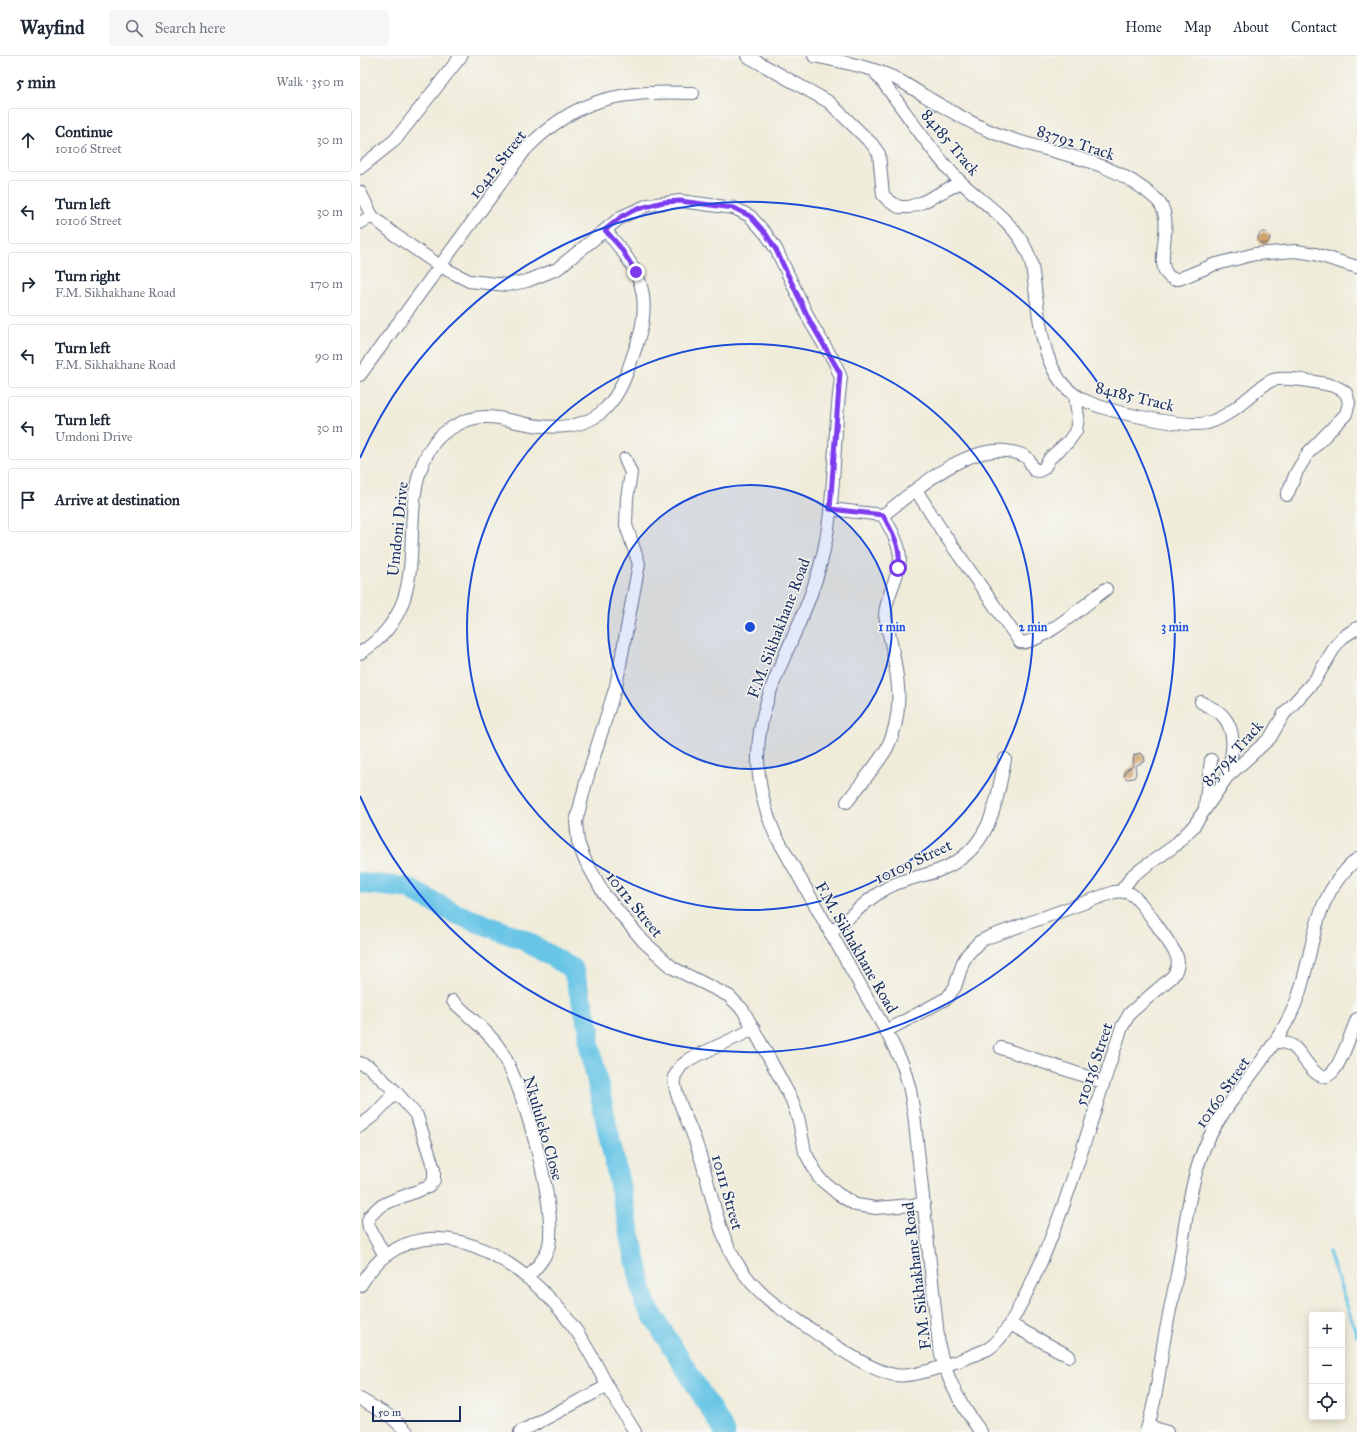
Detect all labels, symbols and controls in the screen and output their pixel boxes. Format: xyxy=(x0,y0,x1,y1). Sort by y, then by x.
search box xyxy=(109,10,389,46)
text: Wayfind xyxy=(20,16,85,39)
icon: search xyxy=(123,17,145,39)
text: Search here xyxy=(155,19,226,37)
text: Home xyxy=(1125,19,1162,36)
text: Map xyxy=(1184,19,1211,36)
text: About xyxy=(1233,19,1269,36)
text: Contact xyxy=(1291,19,1337,36)
text: 5 min xyxy=(16,72,56,93)
text: Walk · 350 m xyxy=(276,74,344,90)
street label: 84185 Track xyxy=(917,105,984,180)
street label: 83792 Track xyxy=(1034,121,1118,164)
text: Continue xyxy=(55,123,113,141)
street label: 10412 Street xyxy=(465,126,530,202)
icon: ahead xyxy=(17,129,39,151)
text: 30 m xyxy=(317,132,343,148)
text: 10106 Street xyxy=(55,141,122,157)
text: Turn left xyxy=(55,195,111,213)
icon: left xyxy=(17,201,39,223)
text: 30 m xyxy=(317,204,343,220)
text: 10106 Street xyxy=(55,213,122,229)
route end xyxy=(627,263,645,281)
text: Turn right xyxy=(55,267,120,285)
icon: right xyxy=(17,273,39,295)
text: 170 m xyxy=(310,276,343,292)
text: F.M. Sikhakhane Road xyxy=(55,285,176,301)
text: Turn left xyxy=(55,339,111,357)
icon: left xyxy=(17,345,39,367)
text: 90 m xyxy=(315,348,343,364)
text: F.M. Sikhakhane Road xyxy=(55,357,176,373)
street label: 84185 Track xyxy=(1093,378,1177,416)
text: Turn left xyxy=(55,411,111,429)
icon: left xyxy=(17,417,39,439)
text: 30 m xyxy=(317,420,343,436)
text: Umdoni Drive xyxy=(55,429,132,445)
street label: Umdoni Drive xyxy=(383,480,412,577)
icon: arrive xyxy=(17,489,39,511)
text: Arrive at destination xyxy=(55,491,180,509)
street label: F.M. Sikhakhane Road xyxy=(743,555,814,701)
route start xyxy=(889,559,907,577)
centre of rings xyxy=(743,620,757,634)
text: 1 min xyxy=(878,620,906,634)
text: 2 min xyxy=(1019,620,1048,634)
text: 3 min xyxy=(1161,620,1189,635)
street label: 83794 Track xyxy=(1198,716,1267,790)
street label: 10109 Street xyxy=(872,835,955,888)
street label: 10112 Street xyxy=(602,868,667,941)
street label: F.M. Sikhakhane Road xyxy=(811,878,902,1016)
street label: 510136 Street xyxy=(1070,1020,1117,1108)
street label: 10160 Street xyxy=(1191,1053,1254,1131)
street label: Nkululeko Close xyxy=(520,1074,568,1183)
street label: 10111 Street xyxy=(708,1152,747,1232)
street label: F.M. Sikhakhane Road xyxy=(898,1201,935,1351)
map controls xyxy=(1309,1312,1345,1420)
button: + xyxy=(1309,1312,1345,1348)
button: − xyxy=(1309,1348,1345,1384)
button: locate xyxy=(1309,1384,1345,1420)
scale bar xyxy=(372,1404,461,1423)
text: 50 m xyxy=(378,1406,401,1419)

